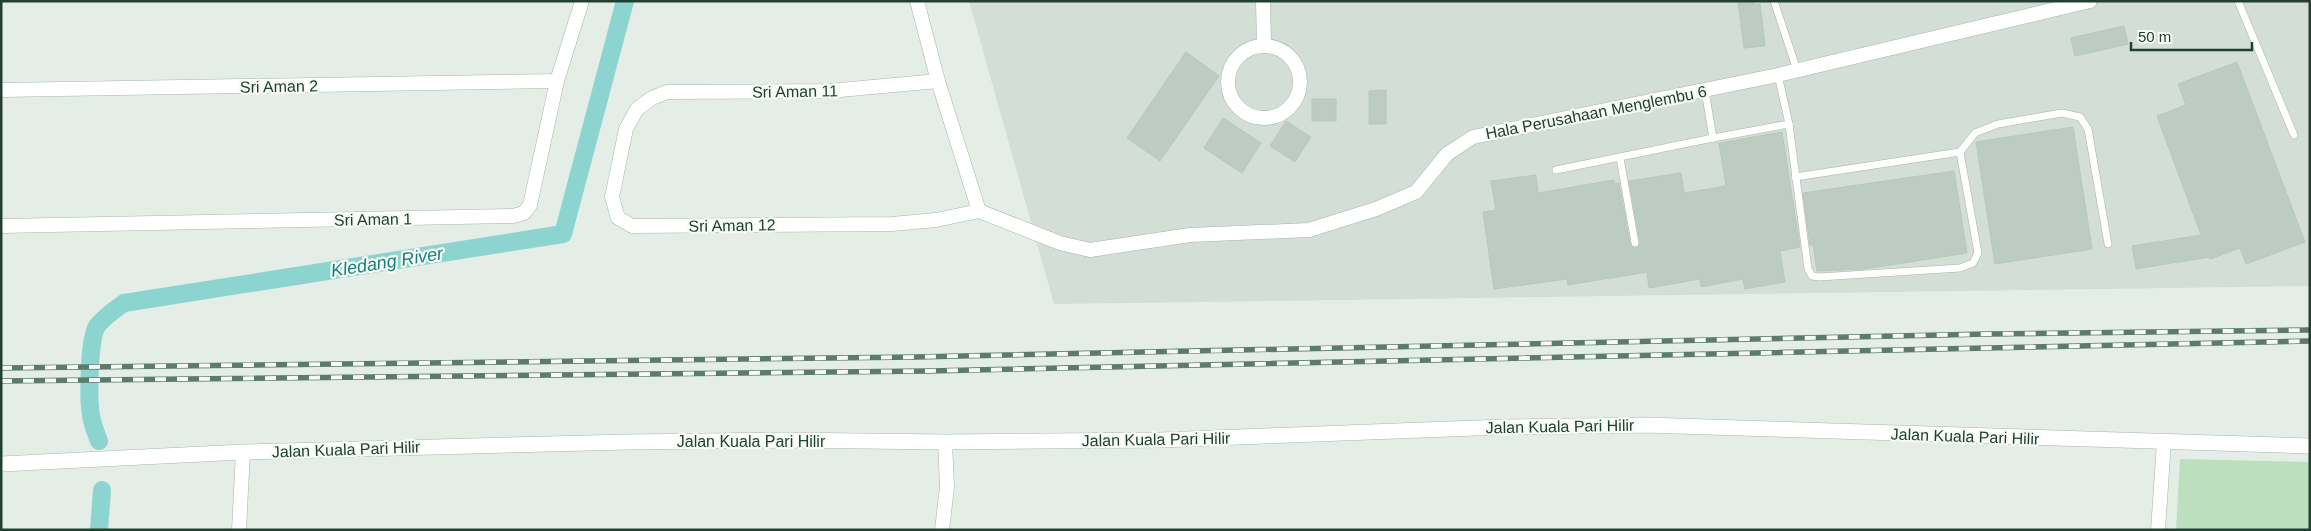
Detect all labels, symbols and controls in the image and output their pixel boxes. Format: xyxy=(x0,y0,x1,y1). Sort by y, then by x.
scale bar xyxy=(2131,20,2252,52)
text: 50 m xyxy=(2138,28,2171,45)
street label: Sri Aman 2 xyxy=(240,77,318,96)
street label: Sri Aman 11 xyxy=(752,82,838,101)
street label: Hala Perusahaan Menglembu 6 xyxy=(1484,83,1708,142)
street label: Sri Aman 1 xyxy=(334,210,412,229)
street label: Sri Aman 12 xyxy=(688,216,776,235)
water label: Kledang River xyxy=(330,243,445,281)
street label: Jalan Kuala Pari Hilir xyxy=(1486,417,1635,436)
street label: Jalan Kuala Pari Hilir xyxy=(1890,425,2040,448)
street label: Jalan Kuala Pari Hilir xyxy=(1082,430,1231,449)
street label: Jalan Kuala Pari Hilir xyxy=(677,433,826,450)
street label: Jalan Kuala Pari Hilir xyxy=(272,438,421,461)

